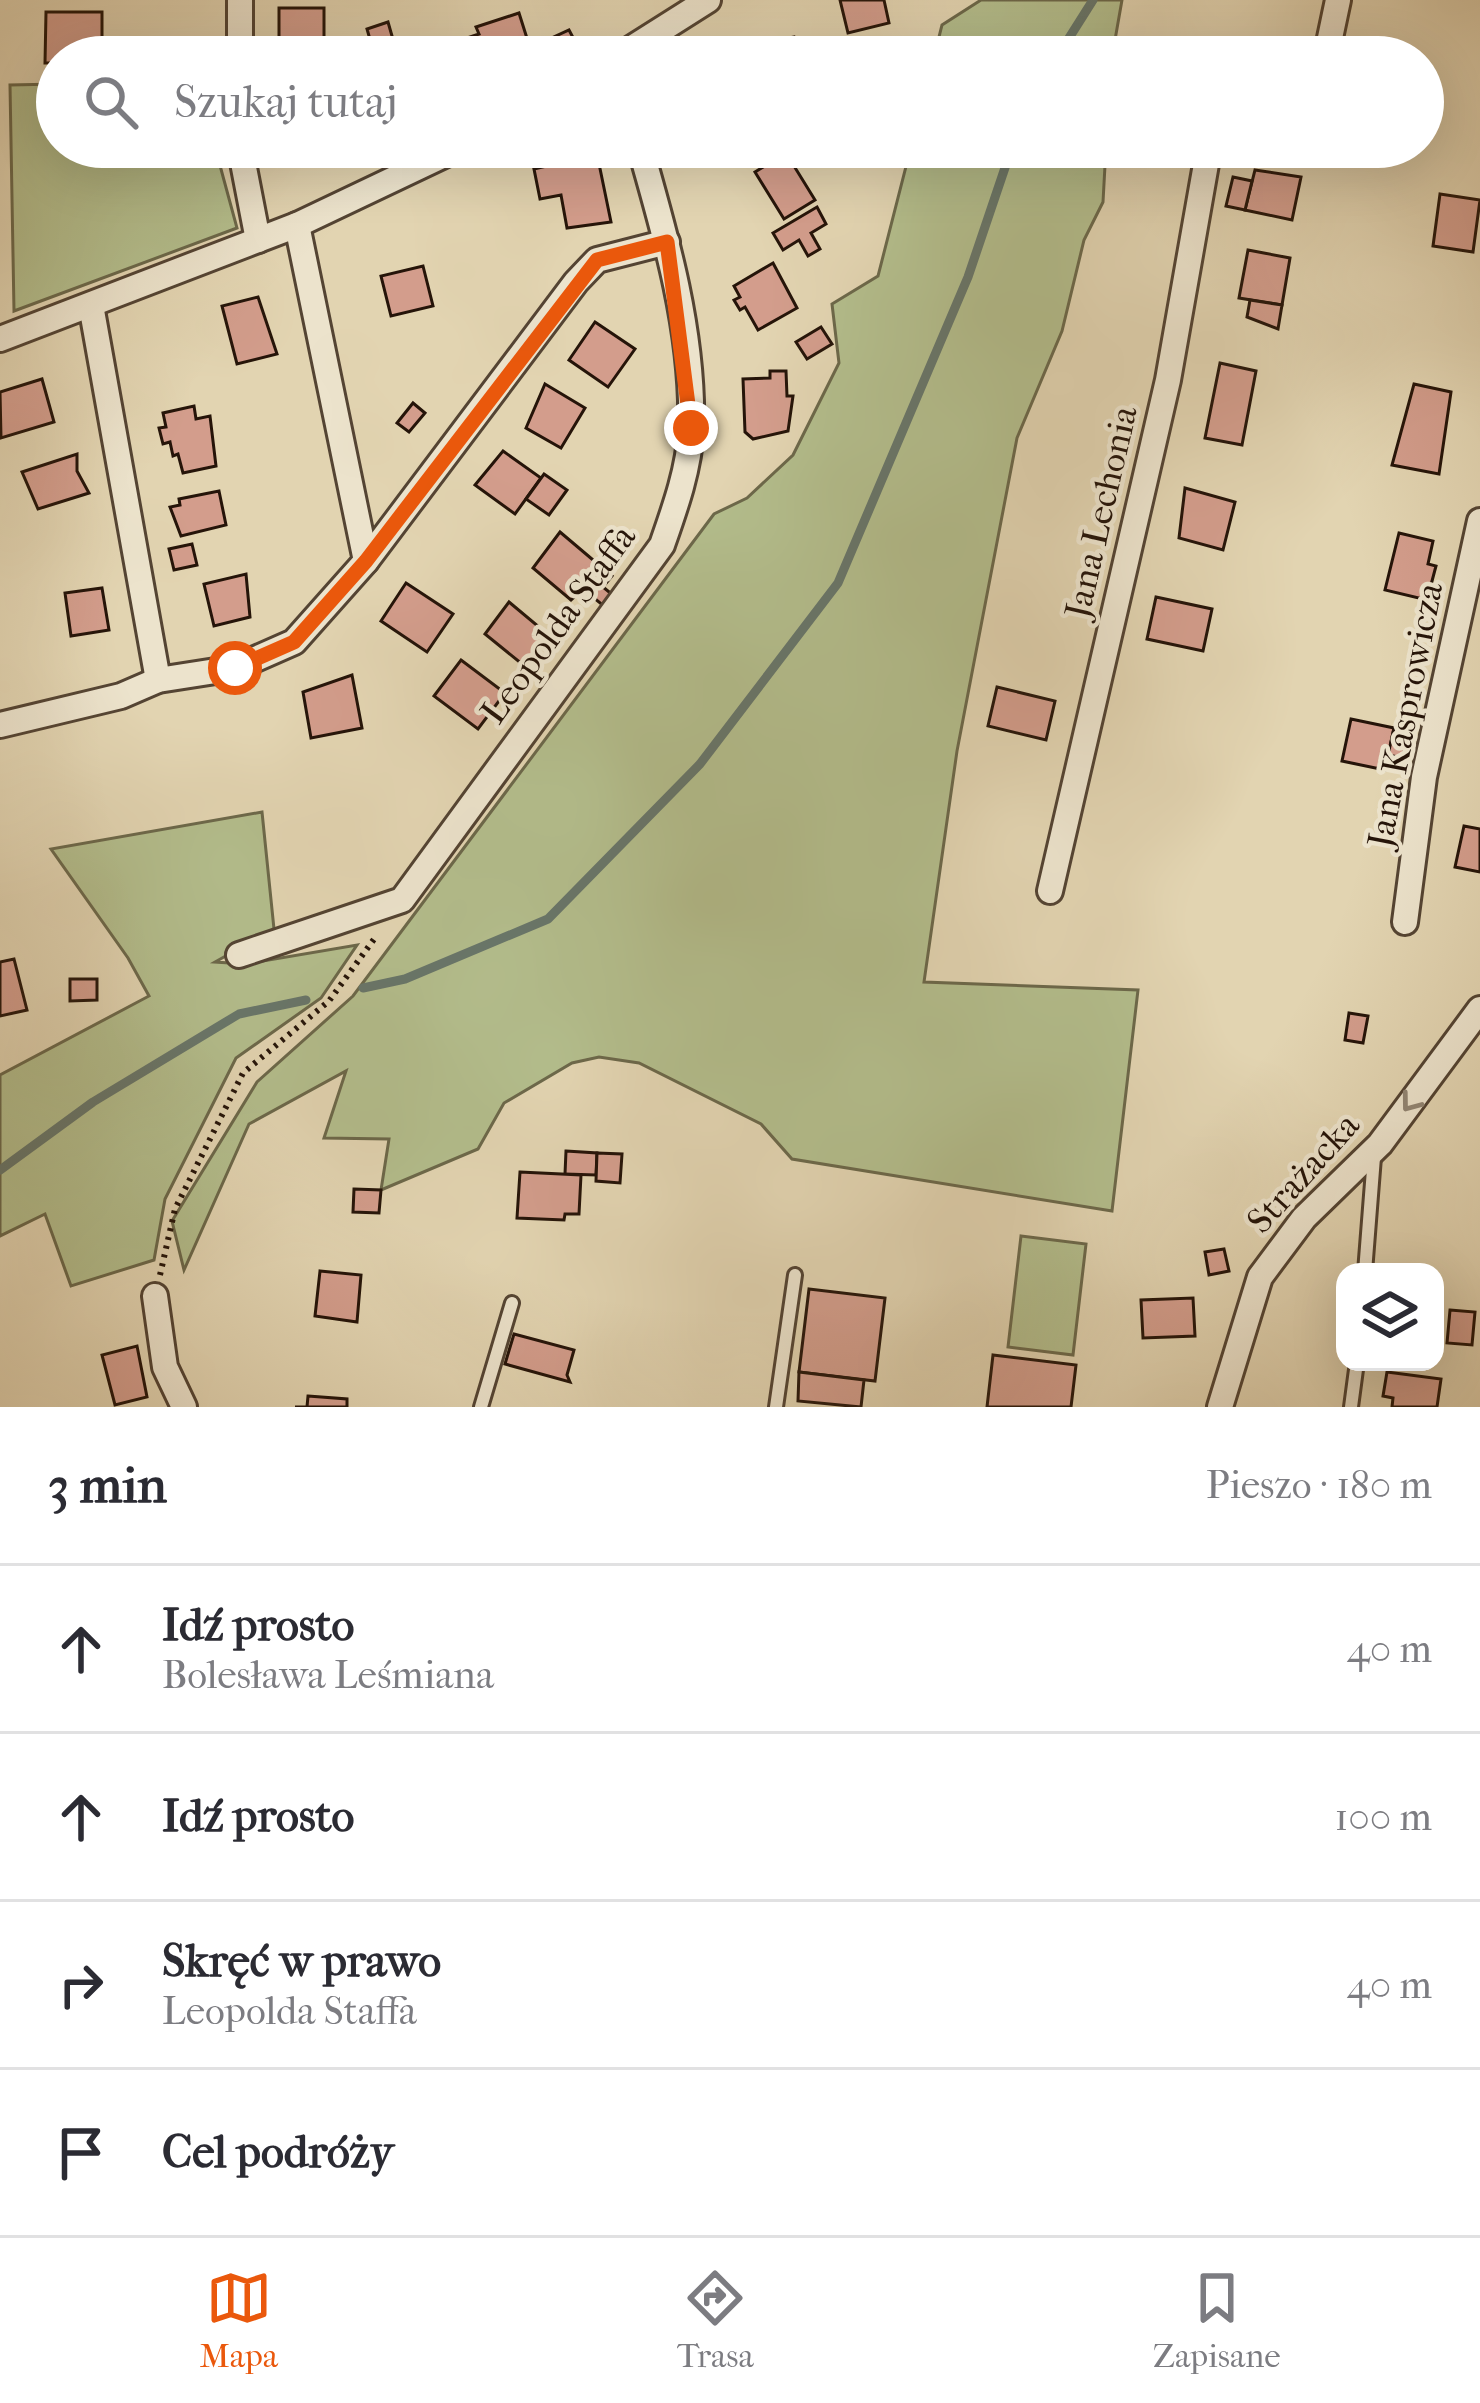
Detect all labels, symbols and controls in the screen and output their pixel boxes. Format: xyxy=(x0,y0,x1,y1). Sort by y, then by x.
search box xyxy=(36,36,1444,168)
icon: search xyxy=(78,69,144,135)
text: Szukaj tutaj xyxy=(174,76,397,129)
route end xyxy=(664,401,718,455)
street label: Jana Lechonia xyxy=(1056,402,1146,625)
street label: Leopolda Staffa xyxy=(472,516,644,731)
street label: Jana Kasprowicza xyxy=(1358,579,1451,854)
route start xyxy=(208,641,262,695)
one-way arrow xyxy=(1403,1090,1425,1111)
street label: Strażacka xyxy=(1238,1104,1368,1242)
map controls xyxy=(1336,1263,1444,1371)
button: layers xyxy=(1336,1263,1444,1371)
text: 3 min xyxy=(48,1455,167,1515)
text: Pieszo · 180 m xyxy=(1206,1462,1432,1508)
text: Idź prosto xyxy=(162,1599,354,1652)
icon: ahead xyxy=(48,1616,114,1682)
text: 40 m xyxy=(1347,1626,1432,1672)
text: Bolesława Leśmiana xyxy=(162,1652,494,1698)
icon: ahead xyxy=(48,1784,114,1850)
text: Idź prosto xyxy=(162,1790,354,1843)
text: 100 m xyxy=(1334,1794,1432,1840)
text: Skręć w prawo xyxy=(162,1935,441,1988)
icon: right xyxy=(48,1952,114,2018)
text: 40 m xyxy=(1347,1962,1432,2008)
text: Leopolda Staffa xyxy=(162,1988,417,2034)
icon: arrive xyxy=(48,2120,114,2186)
text: Cel podróży xyxy=(162,2126,394,2179)
tab: Mapa xyxy=(199,2265,278,2376)
tab: Trasa xyxy=(677,2265,754,2376)
tab: Zapisane xyxy=(1153,2265,1281,2376)

